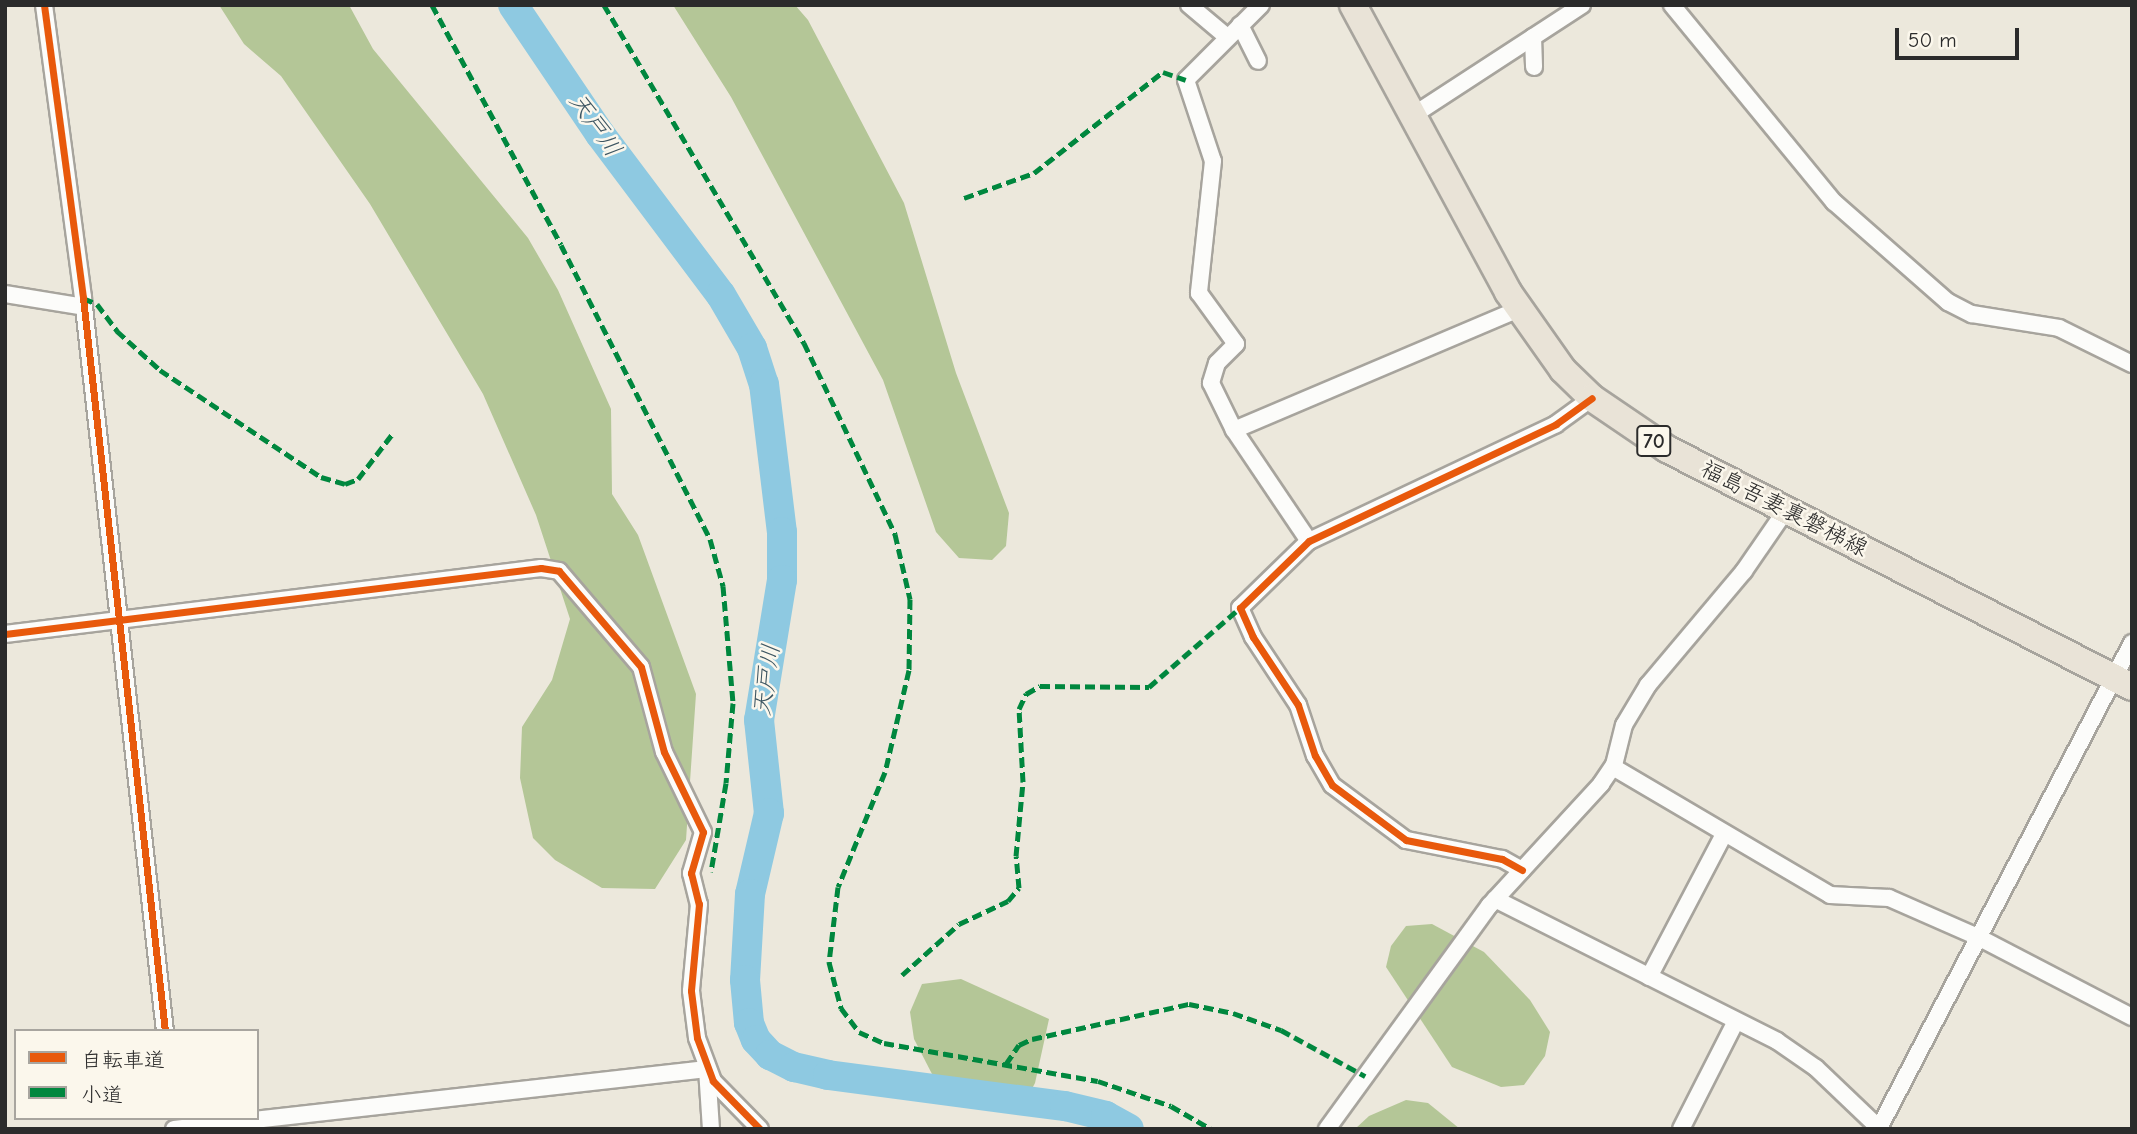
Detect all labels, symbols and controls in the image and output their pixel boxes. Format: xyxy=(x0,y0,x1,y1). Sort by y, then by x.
scale bar xyxy=(1899,14,2023,58)
text: 50 m xyxy=(1908,28,1957,52)
water label: 天戸川 xyxy=(563,87,627,163)
road number: 70 xyxy=(1635,424,1673,458)
street label: 福島吾妻裏磐梯線 xyxy=(1696,455,1872,563)
water label: 天戸川 xyxy=(748,642,786,718)
legend xyxy=(14,1029,259,1120)
text: 自転車道 xyxy=(81,1048,165,1072)
text: 小道 xyxy=(81,1083,123,1107)

